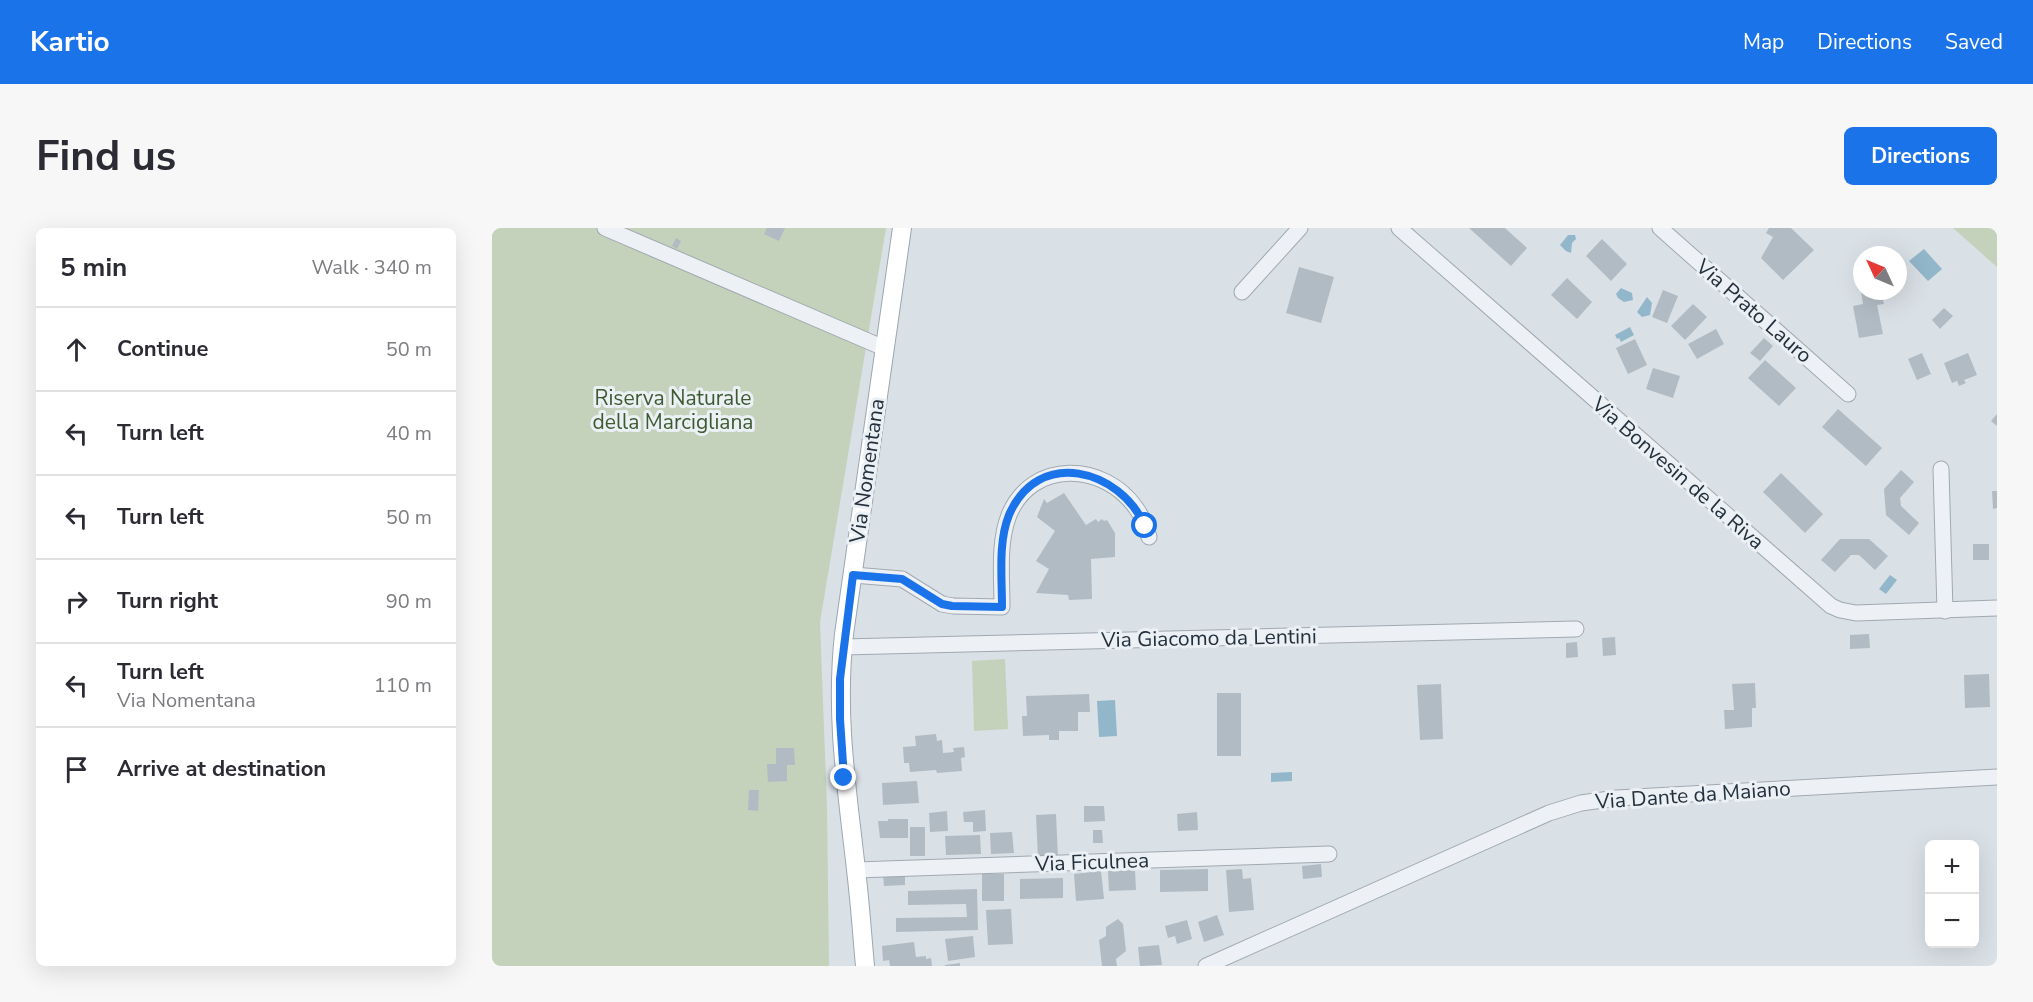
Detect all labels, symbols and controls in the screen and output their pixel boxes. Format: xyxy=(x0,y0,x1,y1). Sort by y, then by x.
text: Kartio xyxy=(30,23,110,61)
text: Map xyxy=(1743,28,1784,56)
text: Directions xyxy=(1817,28,1912,56)
text: Saved xyxy=(1945,28,2003,56)
button: Directions xyxy=(1844,127,1997,185)
text: Find us xyxy=(36,128,176,185)
north arrow xyxy=(1853,246,1907,300)
text: 5 min xyxy=(60,250,127,285)
street label: Via Prato Lauro xyxy=(1689,252,1818,369)
text: Walk · 340 m xyxy=(312,254,432,281)
icon: ahead xyxy=(60,333,93,366)
text: Continue xyxy=(117,334,208,364)
text: 50 m xyxy=(386,336,432,363)
park label: Riserva Naturale della Marcigliana xyxy=(592,384,754,436)
street label: Via Bonvesin de la Riva xyxy=(1585,390,1770,556)
street label: Via Nomentana xyxy=(843,397,891,546)
icon: left xyxy=(60,417,93,450)
text: Turn left xyxy=(117,418,204,448)
text: 40 m xyxy=(386,420,432,447)
icon: left xyxy=(60,501,93,534)
text: Turn left xyxy=(117,502,204,532)
text: 50 m xyxy=(386,504,432,531)
route start xyxy=(1131,512,1157,538)
icon: right xyxy=(60,585,93,618)
text: Turn right xyxy=(117,586,218,616)
text: 90 m xyxy=(386,588,432,615)
street label: Via Giacomo da Lentini xyxy=(1100,622,1317,654)
text: Turn left xyxy=(117,657,204,687)
icon: left xyxy=(60,669,93,702)
text: 110 m xyxy=(374,672,432,699)
text: Via Nomentana xyxy=(117,687,256,714)
icon: arrive xyxy=(60,753,93,786)
text: Arrive at destination xyxy=(117,754,326,784)
route end xyxy=(830,764,856,790)
street label: Via Dante da Maiano xyxy=(1593,774,1792,816)
map controls xyxy=(1925,840,1979,948)
button: + xyxy=(1925,840,1979,894)
street label: Via Ficulnea xyxy=(1033,846,1150,878)
button: − xyxy=(1925,894,1979,948)

